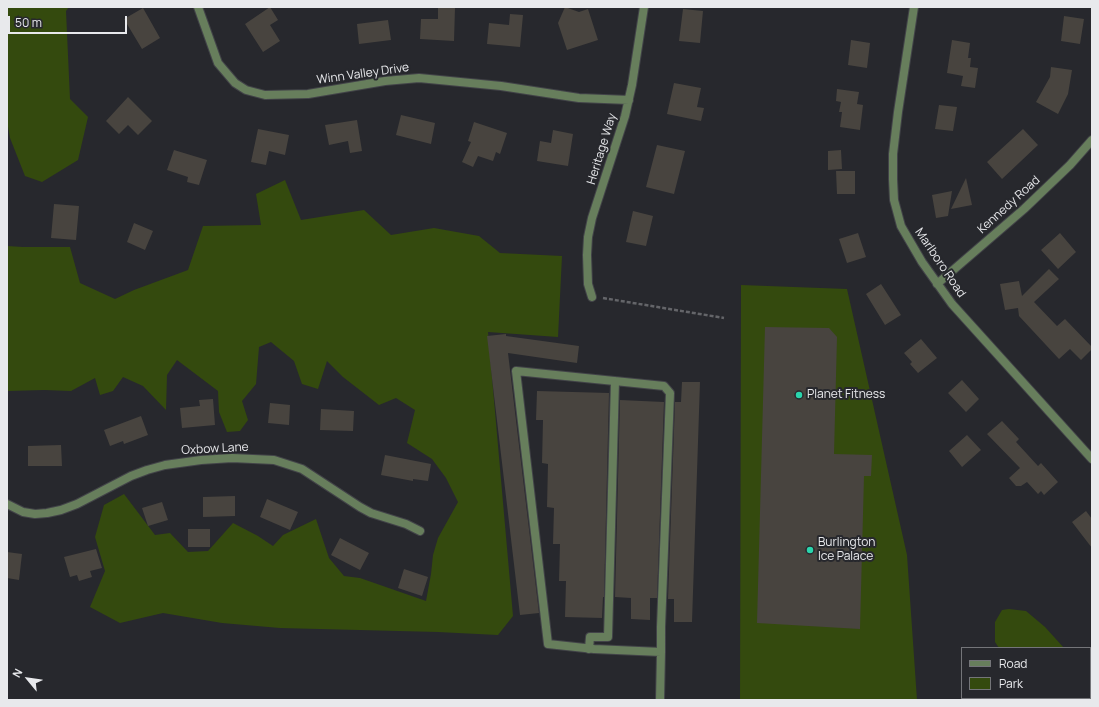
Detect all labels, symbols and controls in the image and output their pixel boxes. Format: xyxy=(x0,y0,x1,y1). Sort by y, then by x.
scale bar xyxy=(10,8,129,34)
text: 50 m xyxy=(15,14,42,31)
street label: Winn Valley Drive xyxy=(316,60,410,88)
street label: Heritage Way xyxy=(584,112,620,186)
street label: Kennedy Road xyxy=(975,173,1043,237)
street label: Marlboro Road xyxy=(912,226,968,300)
place label: Planet Fitness xyxy=(807,388,885,402)
marker: Planet Fitness xyxy=(794,390,804,400)
street label: Oxbow Lane xyxy=(181,440,249,458)
place label: Burlington Ice Palace xyxy=(818,536,875,564)
marker: Burlington Ice Palace xyxy=(805,545,815,555)
legend xyxy=(961,647,1091,699)
text: Road xyxy=(999,655,1027,672)
north arrow xyxy=(8,659,48,699)
text: N xyxy=(9,666,26,680)
text: Park xyxy=(999,675,1023,692)

